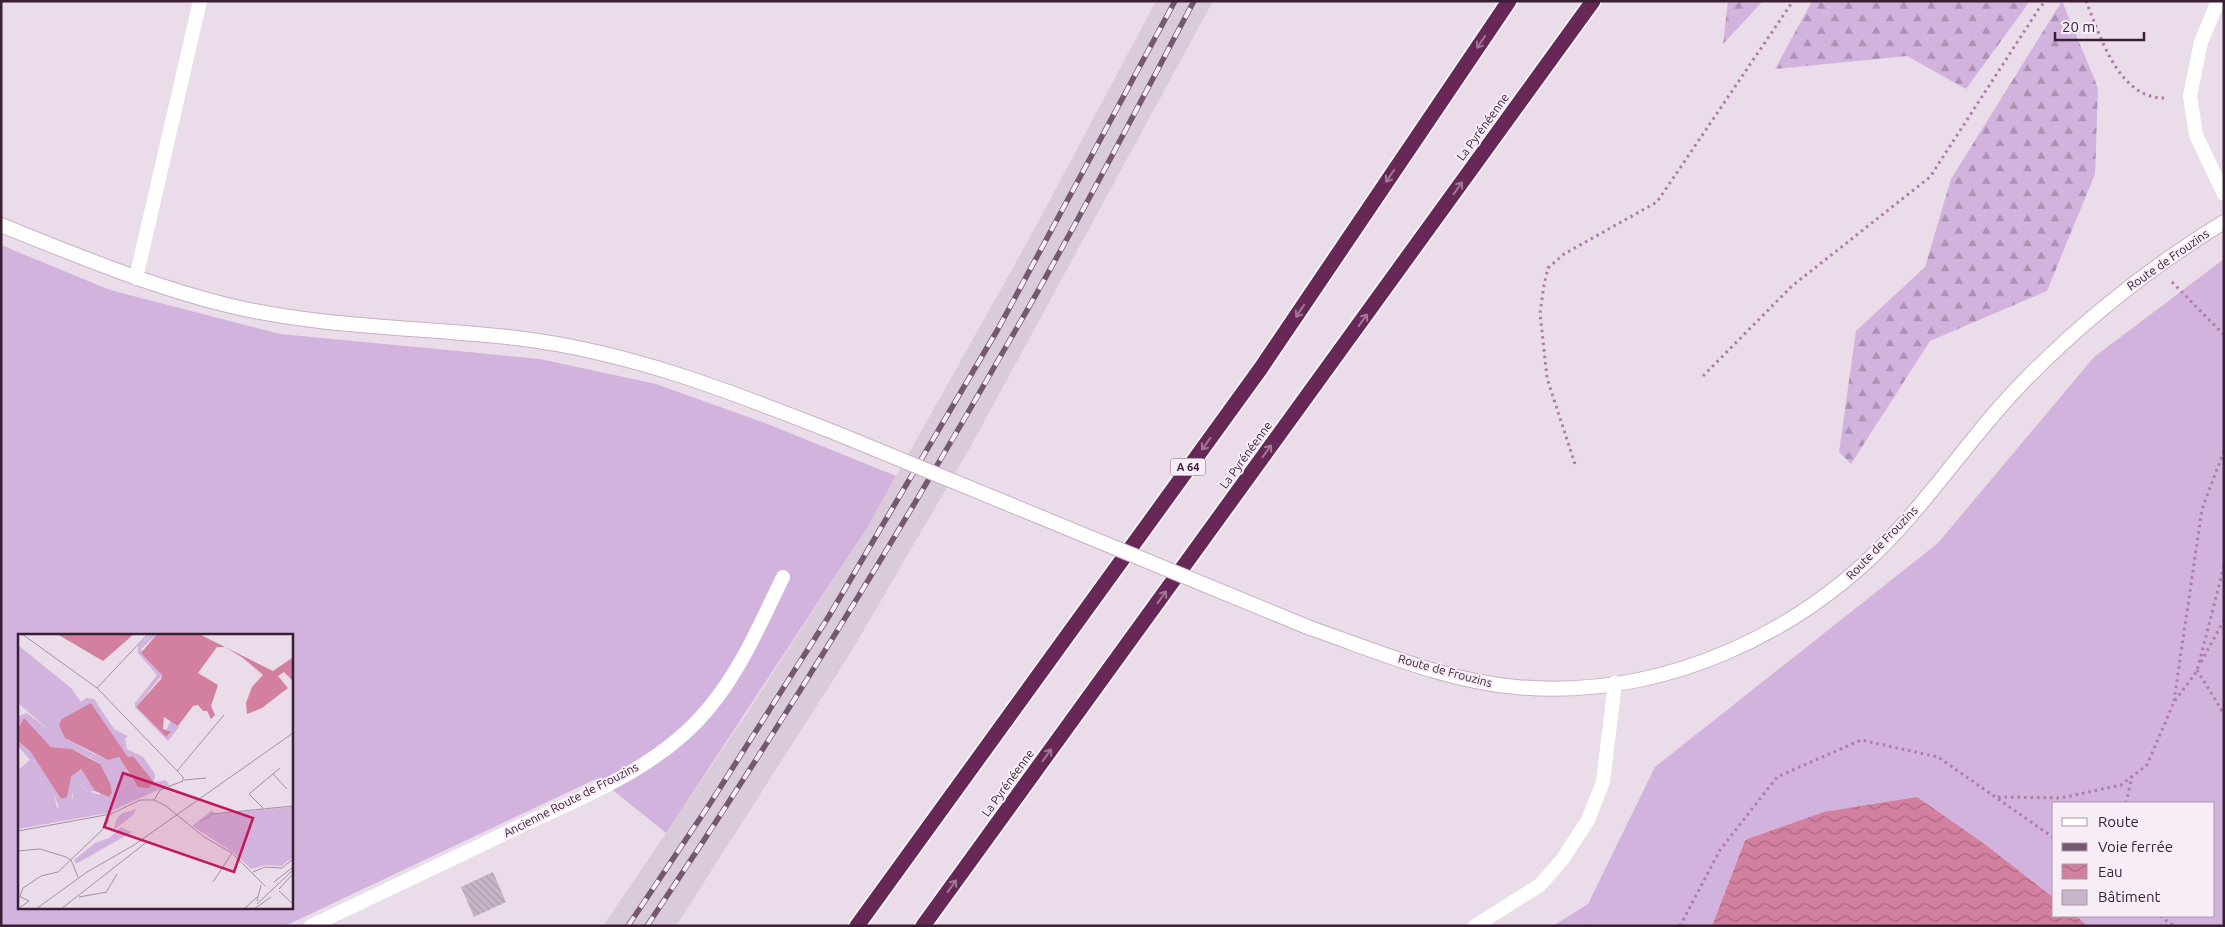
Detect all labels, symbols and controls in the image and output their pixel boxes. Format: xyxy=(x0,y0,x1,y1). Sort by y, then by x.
scale bar xyxy=(2055,10,2144,42)
text: 20 m xyxy=(2062,18,2095,35)
one-way arrow xyxy=(1476,34,1486,48)
street label: La Pyrénéenne xyxy=(1454,91,1511,163)
one-way arrow xyxy=(1385,169,1395,183)
one-way arrow xyxy=(1453,181,1463,195)
street label: Route de Frouzins xyxy=(2124,227,2211,293)
one-way arrow xyxy=(1294,304,1305,318)
one-way arrow xyxy=(1358,313,1368,327)
street label: La Pyrénéenne xyxy=(1217,419,1274,491)
one-way arrow xyxy=(1201,437,1211,451)
one-way arrow xyxy=(1262,445,1273,458)
road number: A 64 xyxy=(1170,458,1206,476)
street label: Route de Frouzins xyxy=(1843,503,1920,582)
one-way arrow xyxy=(1157,590,1167,604)
inset map xyxy=(18,634,292,910)
street label: Route de Frouzins xyxy=(1397,652,1494,689)
street label: La Pyrénéenne xyxy=(979,747,1036,819)
one-way arrow xyxy=(1042,748,1052,762)
street label: Ancienne Route de Frouzins xyxy=(501,760,640,839)
legend xyxy=(2052,802,2215,917)
text: Route xyxy=(2098,813,2139,830)
text: Voie ferrée xyxy=(2098,838,2173,855)
text: Eau xyxy=(2098,863,2123,880)
one-way arrow xyxy=(947,879,957,893)
text: Bâtiment xyxy=(2098,888,2161,905)

